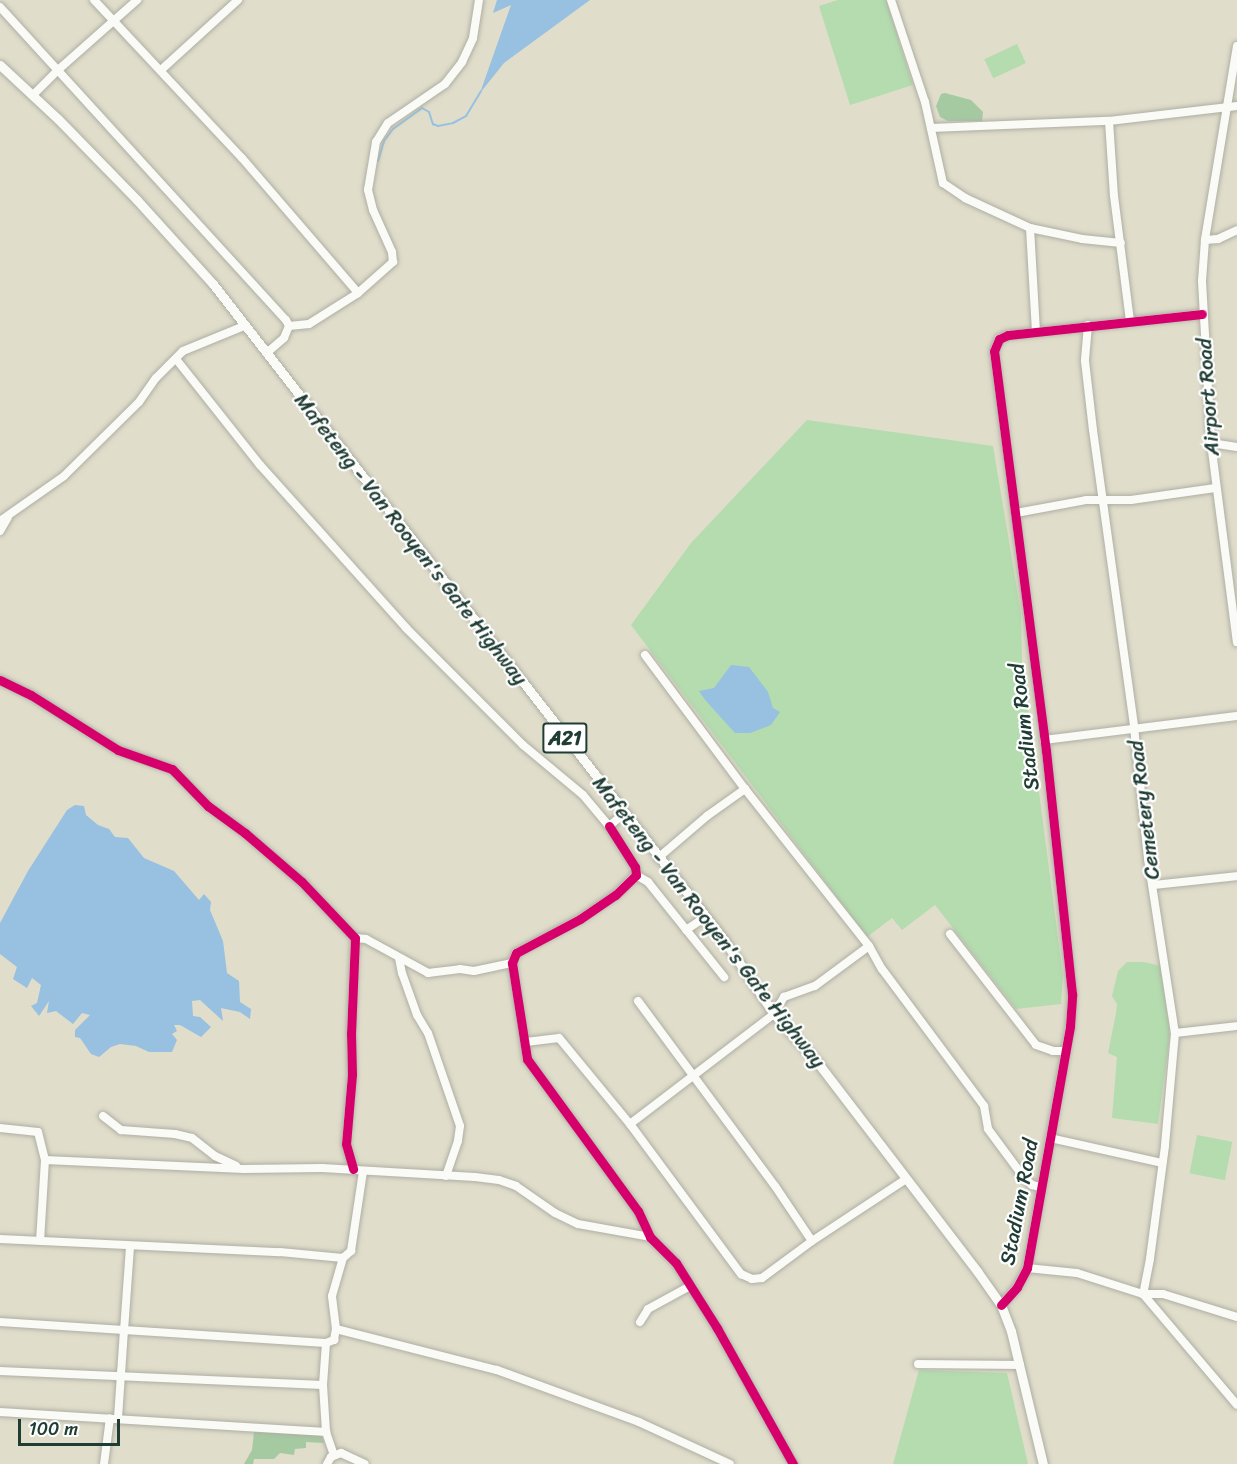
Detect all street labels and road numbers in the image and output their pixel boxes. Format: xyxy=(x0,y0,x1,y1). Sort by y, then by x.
street label: Airport Road xyxy=(1191,337,1225,457)
street label: Mafeteng - Van Rooyen's Gate Highway xyxy=(289,388,533,690)
street label: Stadium Road xyxy=(1004,662,1044,792)
road number: A21 xyxy=(541,721,589,755)
street label: Cemetery Road xyxy=(1123,739,1165,881)
street label: Mafeteng - Van Rooyen's Gate Highway xyxy=(587,771,831,1073)
street label: Stadium Road xyxy=(994,1137,1044,1267)

